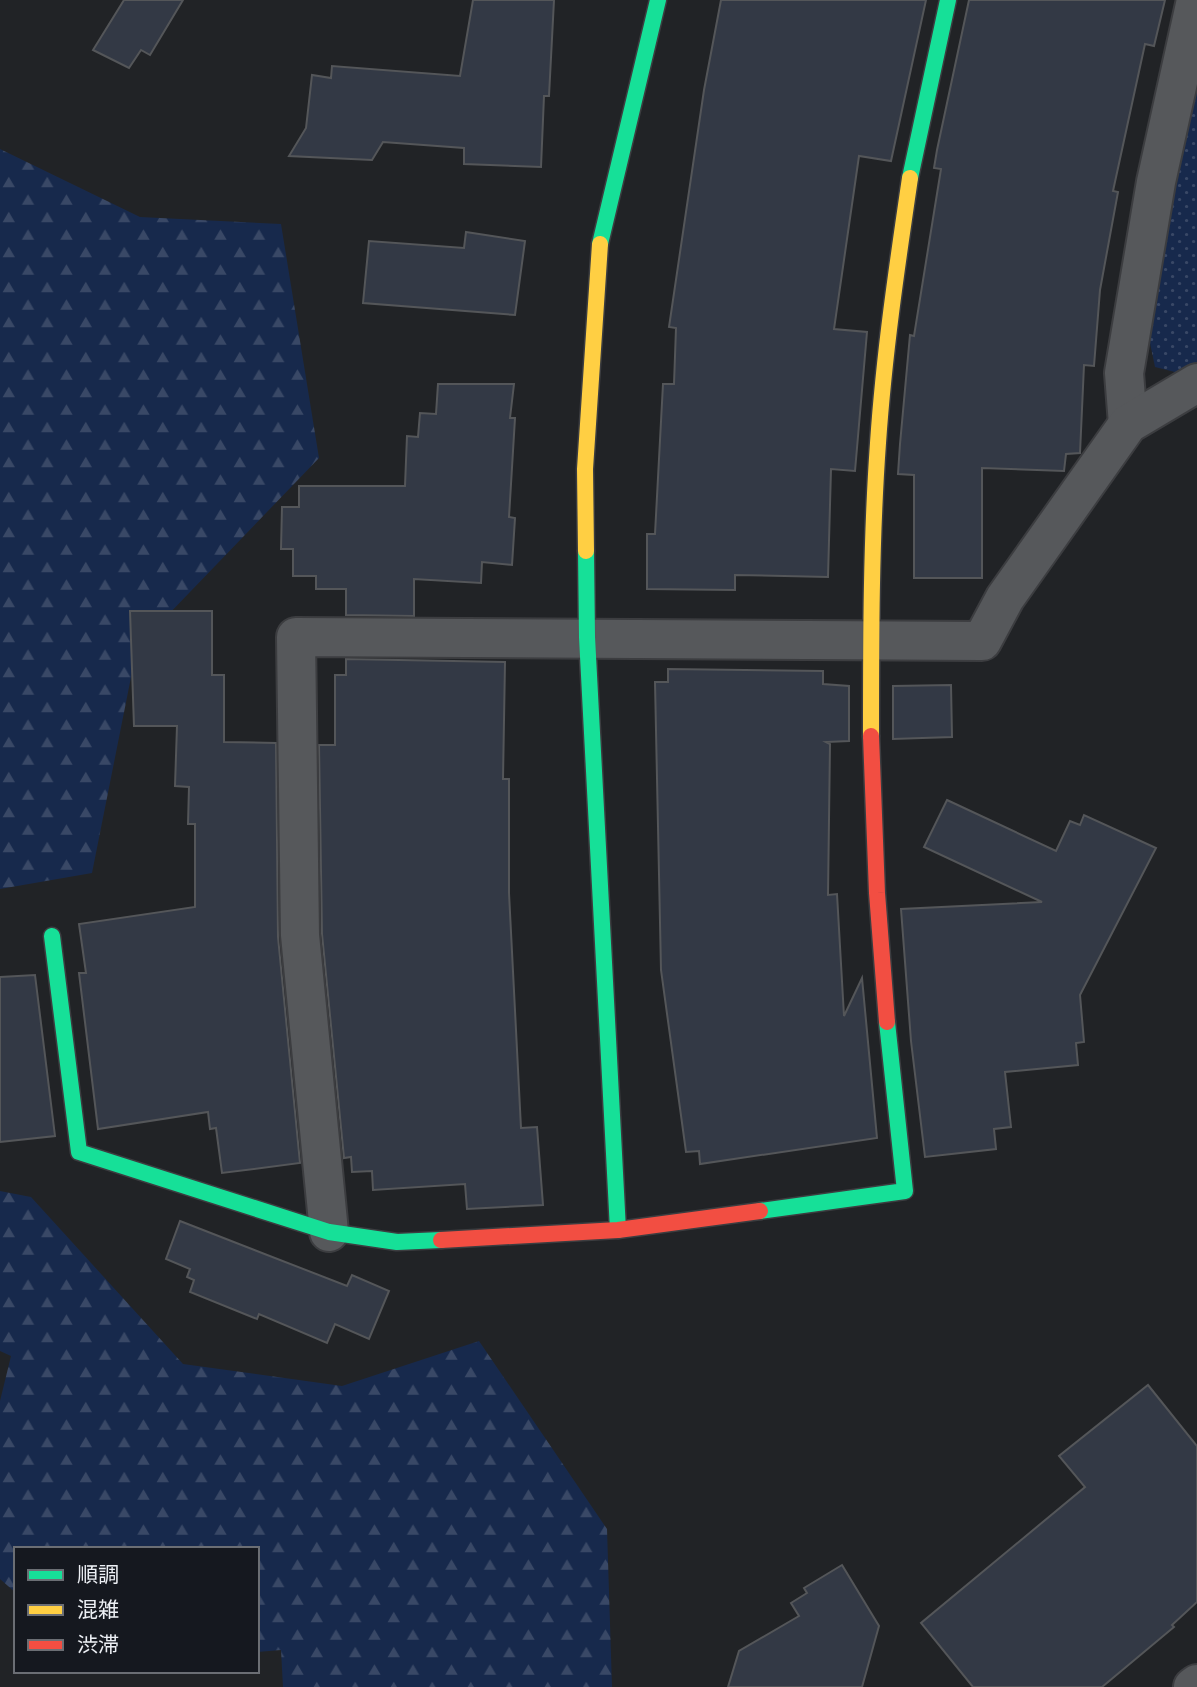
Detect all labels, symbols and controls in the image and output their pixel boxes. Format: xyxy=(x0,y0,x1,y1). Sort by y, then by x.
legend xyxy=(14,1547,259,1673)
text: 順調 xyxy=(77,1563,119,1587)
text: 混雑 xyxy=(77,1598,119,1622)
text: 渋滞 xyxy=(77,1633,119,1657)

